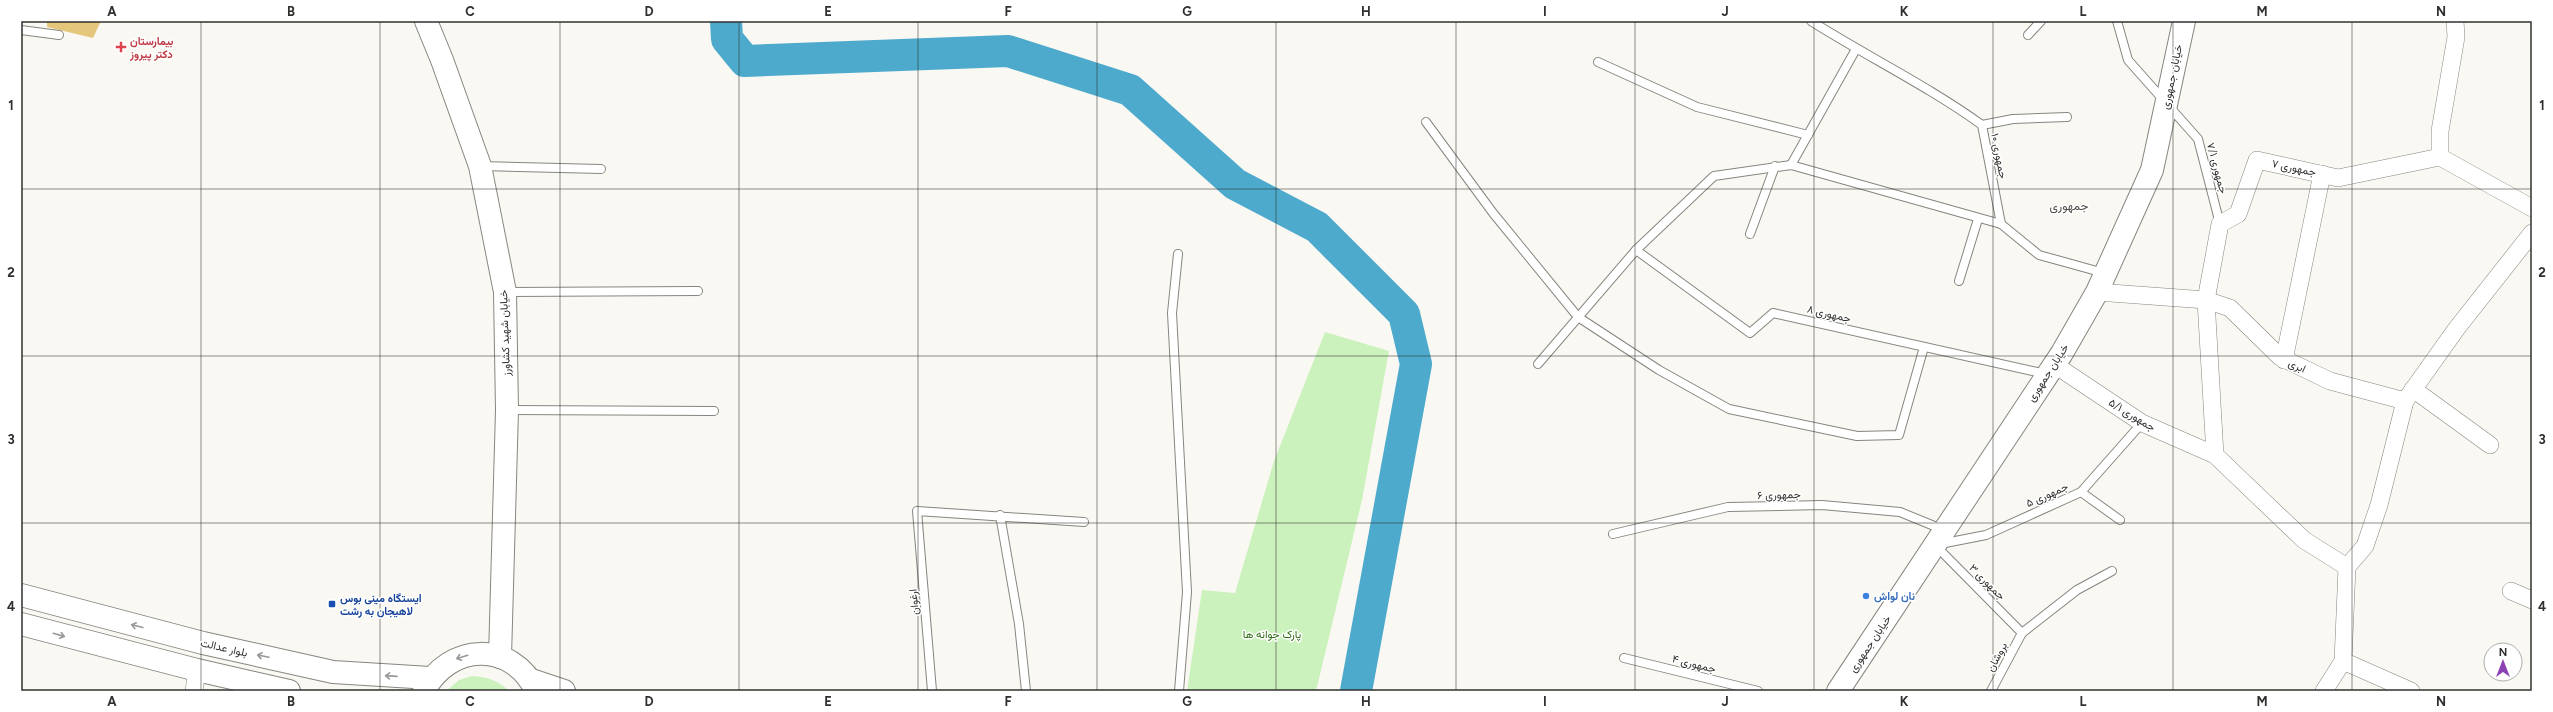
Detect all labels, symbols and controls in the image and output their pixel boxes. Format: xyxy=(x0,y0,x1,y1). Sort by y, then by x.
text: A xyxy=(107,4,117,19)
text: B xyxy=(287,4,295,19)
text: C xyxy=(465,4,475,19)
text: D xyxy=(644,4,654,19)
text: E xyxy=(824,4,832,19)
text: F xyxy=(1004,4,1012,19)
text: G xyxy=(1182,4,1192,19)
text: H xyxy=(1361,4,1371,19)
text: I xyxy=(1543,4,1547,19)
text: J xyxy=(1721,4,1729,19)
text: K xyxy=(1900,4,1909,19)
text: L xyxy=(2080,4,2087,19)
text: M xyxy=(2256,4,2268,19)
text: N xyxy=(2436,4,2446,19)
place label: بیمارستان دکتر پیروز xyxy=(129,35,173,62)
marker: بیمارستان دکتر پیروز xyxy=(115,41,127,53)
street label: خیابان جمهوری xyxy=(2159,43,2185,111)
text: 1 xyxy=(8,98,14,113)
text: 1 xyxy=(2539,98,2545,113)
street label: جمهوری ۱۰ xyxy=(1988,132,2010,180)
street label: جمهوری ۷/۱ xyxy=(2204,141,2230,195)
street label: جمهوری ۷ xyxy=(2271,157,2317,179)
district label: جمهوری xyxy=(2050,199,2088,214)
text: 2 xyxy=(7,265,15,280)
text: 2 xyxy=(2538,265,2546,280)
street label: خیابان شهید کشاورز xyxy=(497,290,513,377)
street label: جمهوری ۸ xyxy=(1806,303,1852,325)
street label: خیابان جمهوری xyxy=(2025,342,2071,404)
street label: ابری xyxy=(2286,356,2308,376)
street label: جمهوری ۵/۱ xyxy=(2106,396,2158,434)
text: 3 xyxy=(7,432,15,447)
text: 3 xyxy=(2538,432,2546,447)
street label: جمهوری ۵ xyxy=(2024,480,2070,510)
street label: جمهوری ۶ xyxy=(1757,488,1801,502)
street label: جمهوری ۳ xyxy=(1966,561,2008,603)
street label: ارغوان xyxy=(906,588,922,616)
place label: نان لواش xyxy=(1874,590,1915,603)
marker: نان لواش xyxy=(1861,591,1871,601)
place label: ایستگاه مینی بوس لاهیجان به رشت xyxy=(340,592,422,618)
text: 4 xyxy=(7,599,15,614)
marker: ایستگاه مینی بوس لاهیجان به رشت xyxy=(327,599,337,609)
text: 4 xyxy=(2538,599,2546,614)
street label: خیابان جمهوری xyxy=(1846,613,1894,675)
one-way arrow xyxy=(131,622,144,629)
park label: پارک جوانه ها xyxy=(1243,628,1301,642)
one-way arrow xyxy=(52,632,65,639)
street label: بلوار عدالت xyxy=(199,636,249,660)
street label: بروشان xyxy=(1984,640,2010,674)
north arrow xyxy=(2483,642,2523,682)
text: N xyxy=(2499,646,2507,659)
one-way arrow xyxy=(257,652,270,660)
street label: جمهوری ۴ xyxy=(1671,652,1717,676)
one-way arrow xyxy=(456,654,469,661)
one-way arrow xyxy=(385,672,398,679)
text: A xyxy=(107,694,117,709)
text: B xyxy=(287,694,295,709)
text: C xyxy=(465,694,475,709)
text: D xyxy=(644,694,654,709)
text: E xyxy=(824,694,832,709)
text: F xyxy=(1004,694,1012,709)
text: G xyxy=(1182,694,1192,709)
text: H xyxy=(1361,694,1371,709)
text: I xyxy=(1543,694,1547,709)
text: J xyxy=(1721,694,1729,709)
text: K xyxy=(1900,694,1909,709)
text: L xyxy=(2080,694,2087,709)
text: M xyxy=(2256,694,2268,709)
text: N xyxy=(2436,694,2446,709)

